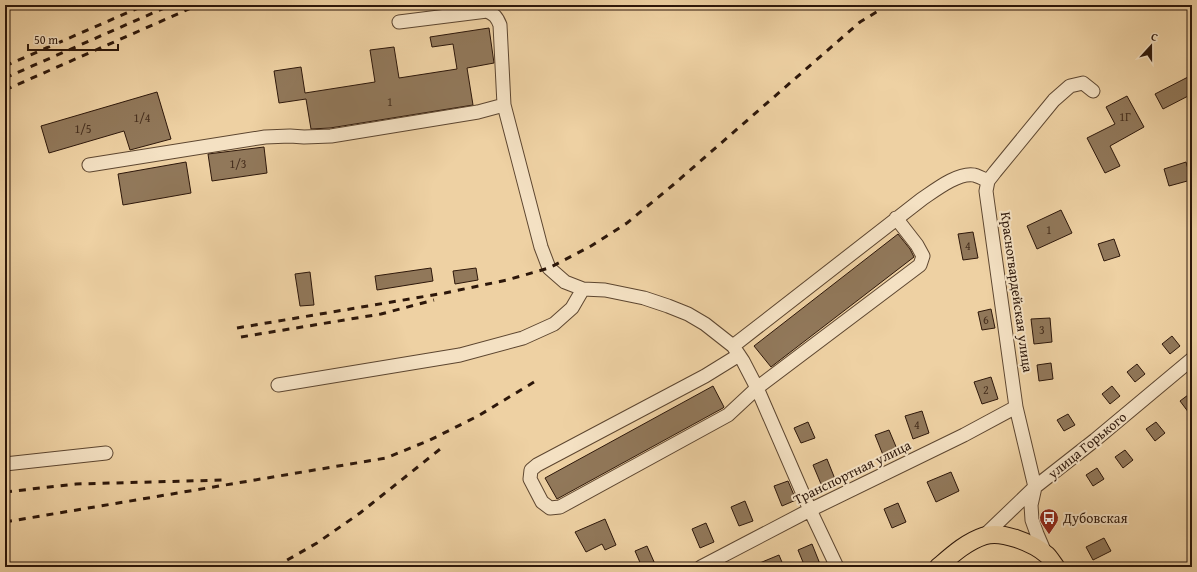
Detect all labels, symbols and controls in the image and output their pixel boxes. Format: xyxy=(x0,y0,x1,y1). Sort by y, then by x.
scale bar xyxy=(28,26,118,52)
north arrow xyxy=(1131,26,1171,66)
text: С xyxy=(1149,28,1160,45)
text: 50 m xyxy=(34,31,58,48)
house number: 1 xyxy=(387,93,393,110)
house number: 1Г xyxy=(1119,108,1131,125)
house number: 1/4 xyxy=(133,109,151,126)
house number: 1/5 xyxy=(74,120,92,137)
house number: 1/3 xyxy=(229,155,247,172)
street label: Красногвардейская улица xyxy=(996,210,1038,374)
house number: 1 xyxy=(1046,221,1052,238)
house number: 4 xyxy=(965,237,971,254)
house number: 6 xyxy=(983,311,989,328)
house number: 3 xyxy=(1039,321,1045,338)
house number: 2 xyxy=(983,381,989,398)
street label: улица Горького xyxy=(1042,407,1131,484)
house number: 4 xyxy=(914,416,920,433)
street label: Транспортная улица xyxy=(790,435,914,509)
bus stop icon: Дубовская xyxy=(1038,507,1060,535)
place label: Дубовская xyxy=(1062,508,1128,528)

